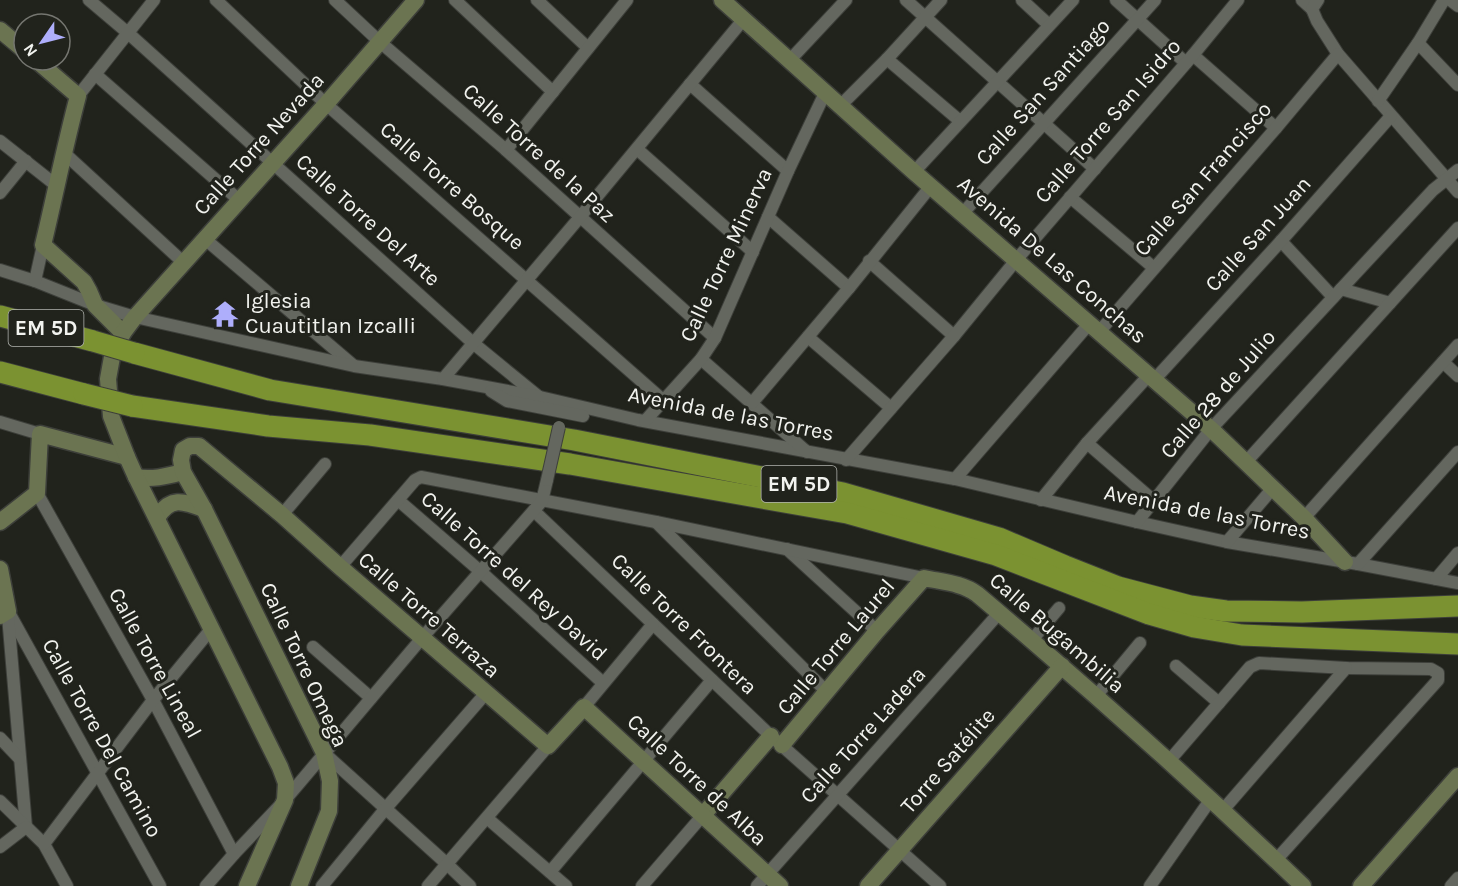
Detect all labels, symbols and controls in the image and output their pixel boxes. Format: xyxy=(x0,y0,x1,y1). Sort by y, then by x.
north arrow xyxy=(12,12,72,72)
street label: Calle San Santiago xyxy=(970,13,1116,171)
street label: Calle Torre San Isidro xyxy=(1030,33,1186,209)
text: N xyxy=(19,40,41,60)
street label: Calle Torre Nevada xyxy=(188,67,330,221)
street label: Calle Torre de la Paz xyxy=(457,78,621,228)
street label: Calle San Francisco xyxy=(1129,96,1277,262)
street label: Calle Torre Bosque xyxy=(374,116,530,256)
street label: Calle Torre Del Arte xyxy=(290,148,446,292)
street label: Calle Torre Minerva xyxy=(674,164,778,346)
street label: Avenida De Las Conchas xyxy=(952,171,1152,349)
street label: Calle San Juan xyxy=(1200,171,1316,297)
place label: Iglesia Cuautitlan Izcalli xyxy=(245,288,416,339)
temple icon: Iglesia Cuautitlan Izcalli xyxy=(210,299,240,329)
road number: EM 5D xyxy=(9,310,84,346)
street label: Calle 28 de Julio xyxy=(1155,324,1281,464)
street label: Avenida de las Torres xyxy=(626,381,836,447)
road number: EM 5D xyxy=(762,466,836,502)
street label: Avenida de las Torres xyxy=(1102,479,1312,545)
street label: Calle Torre del Rey David xyxy=(416,486,612,666)
street label: Calle Torre Terraza xyxy=(353,546,505,684)
street label: Calle Torre Frontera xyxy=(606,548,762,700)
street label: Calle Bugambilia xyxy=(984,567,1130,699)
street label: Calle Torre Laurel xyxy=(772,574,900,720)
street label: Calle Torre Omega xyxy=(254,578,354,752)
street label: Calle Torre Lineal xyxy=(103,583,207,743)
street label: Calle Torre Del Camino xyxy=(36,634,168,842)
street label: Calle Torre Ladera xyxy=(795,661,931,809)
street label: Torre Satélite xyxy=(895,703,1001,819)
street label: Calle Torre de Alba xyxy=(622,709,772,851)

